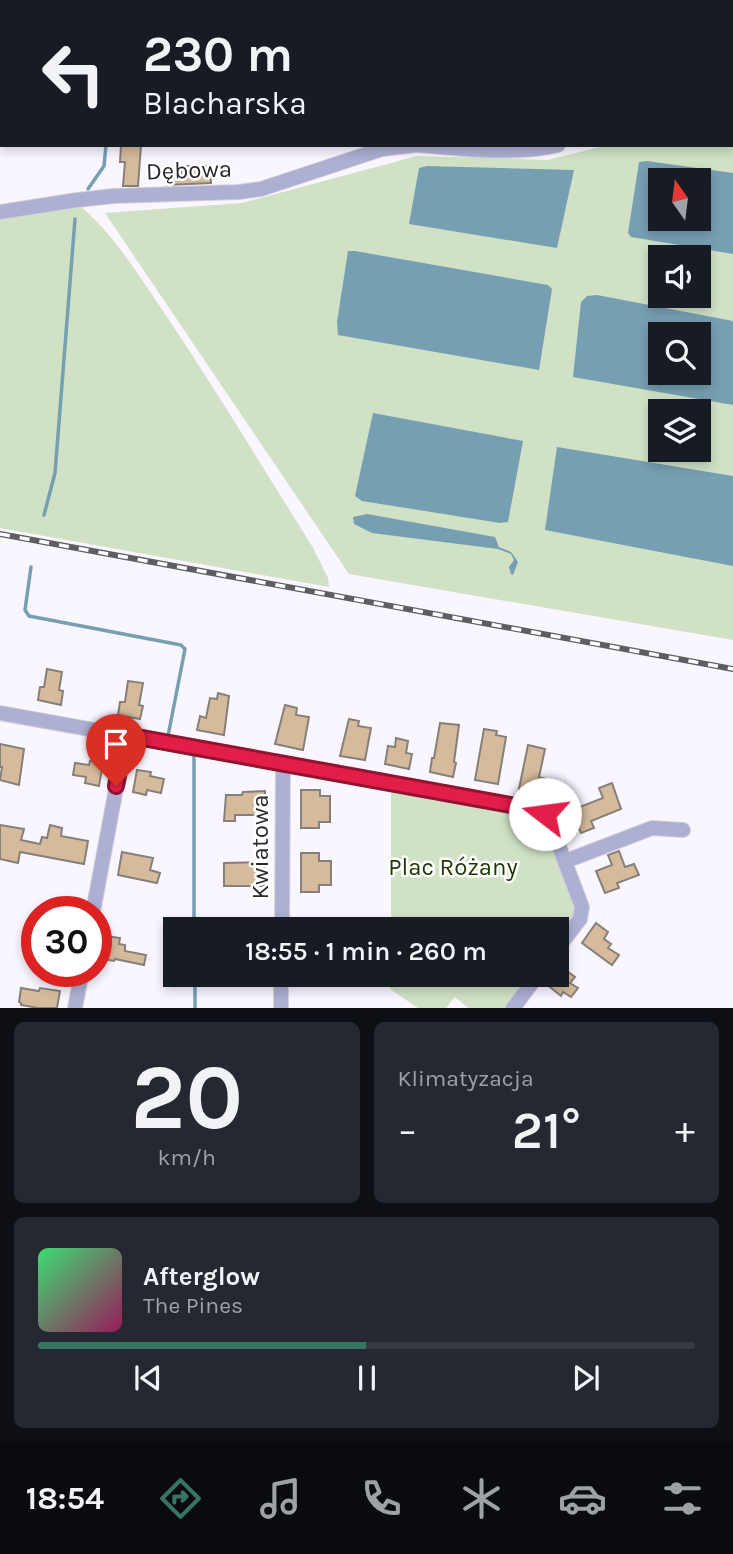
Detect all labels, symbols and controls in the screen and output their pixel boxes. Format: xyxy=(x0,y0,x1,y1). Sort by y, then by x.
text: 230 m xyxy=(143,26,293,83)
icon: left xyxy=(28,28,119,119)
text: Blacharska xyxy=(143,85,307,122)
street label: Dębowa xyxy=(145,155,233,185)
north arrow xyxy=(648,168,710,231)
map controls xyxy=(648,168,711,462)
button: sound xyxy=(648,245,711,308)
button: search xyxy=(648,322,711,385)
button: layers xyxy=(648,399,711,462)
pin xyxy=(86,714,146,786)
icon: arrive xyxy=(97,725,135,763)
position arrow xyxy=(508,777,582,851)
street label: Kwiatowa xyxy=(246,794,274,900)
park label: Plac Różany xyxy=(388,853,518,881)
speed limit sign: 30 xyxy=(21,896,112,987)
text: 18:55 · 1 min · 260 m xyxy=(245,936,487,967)
text: 20 xyxy=(130,1045,243,1151)
text: Klimatyzacja xyxy=(398,1065,534,1092)
text: 21° xyxy=(512,1100,581,1161)
text: − xyxy=(398,1108,417,1153)
text: + xyxy=(675,1108,695,1153)
text: km/h xyxy=(158,1144,216,1171)
text: Afterglow xyxy=(143,1261,260,1292)
text: The Pines xyxy=(143,1292,243,1319)
icon: previous xyxy=(129,1359,167,1397)
icon: pause xyxy=(348,1359,386,1397)
icon: next xyxy=(567,1359,605,1397)
icon: directions xyxy=(156,1474,205,1523)
icon: music xyxy=(256,1474,305,1523)
icon: phone xyxy=(357,1474,406,1523)
icon: climate xyxy=(457,1474,506,1523)
icon: car xyxy=(558,1474,607,1523)
icon: filters xyxy=(658,1474,707,1523)
text: 18:54 xyxy=(26,1480,104,1517)

